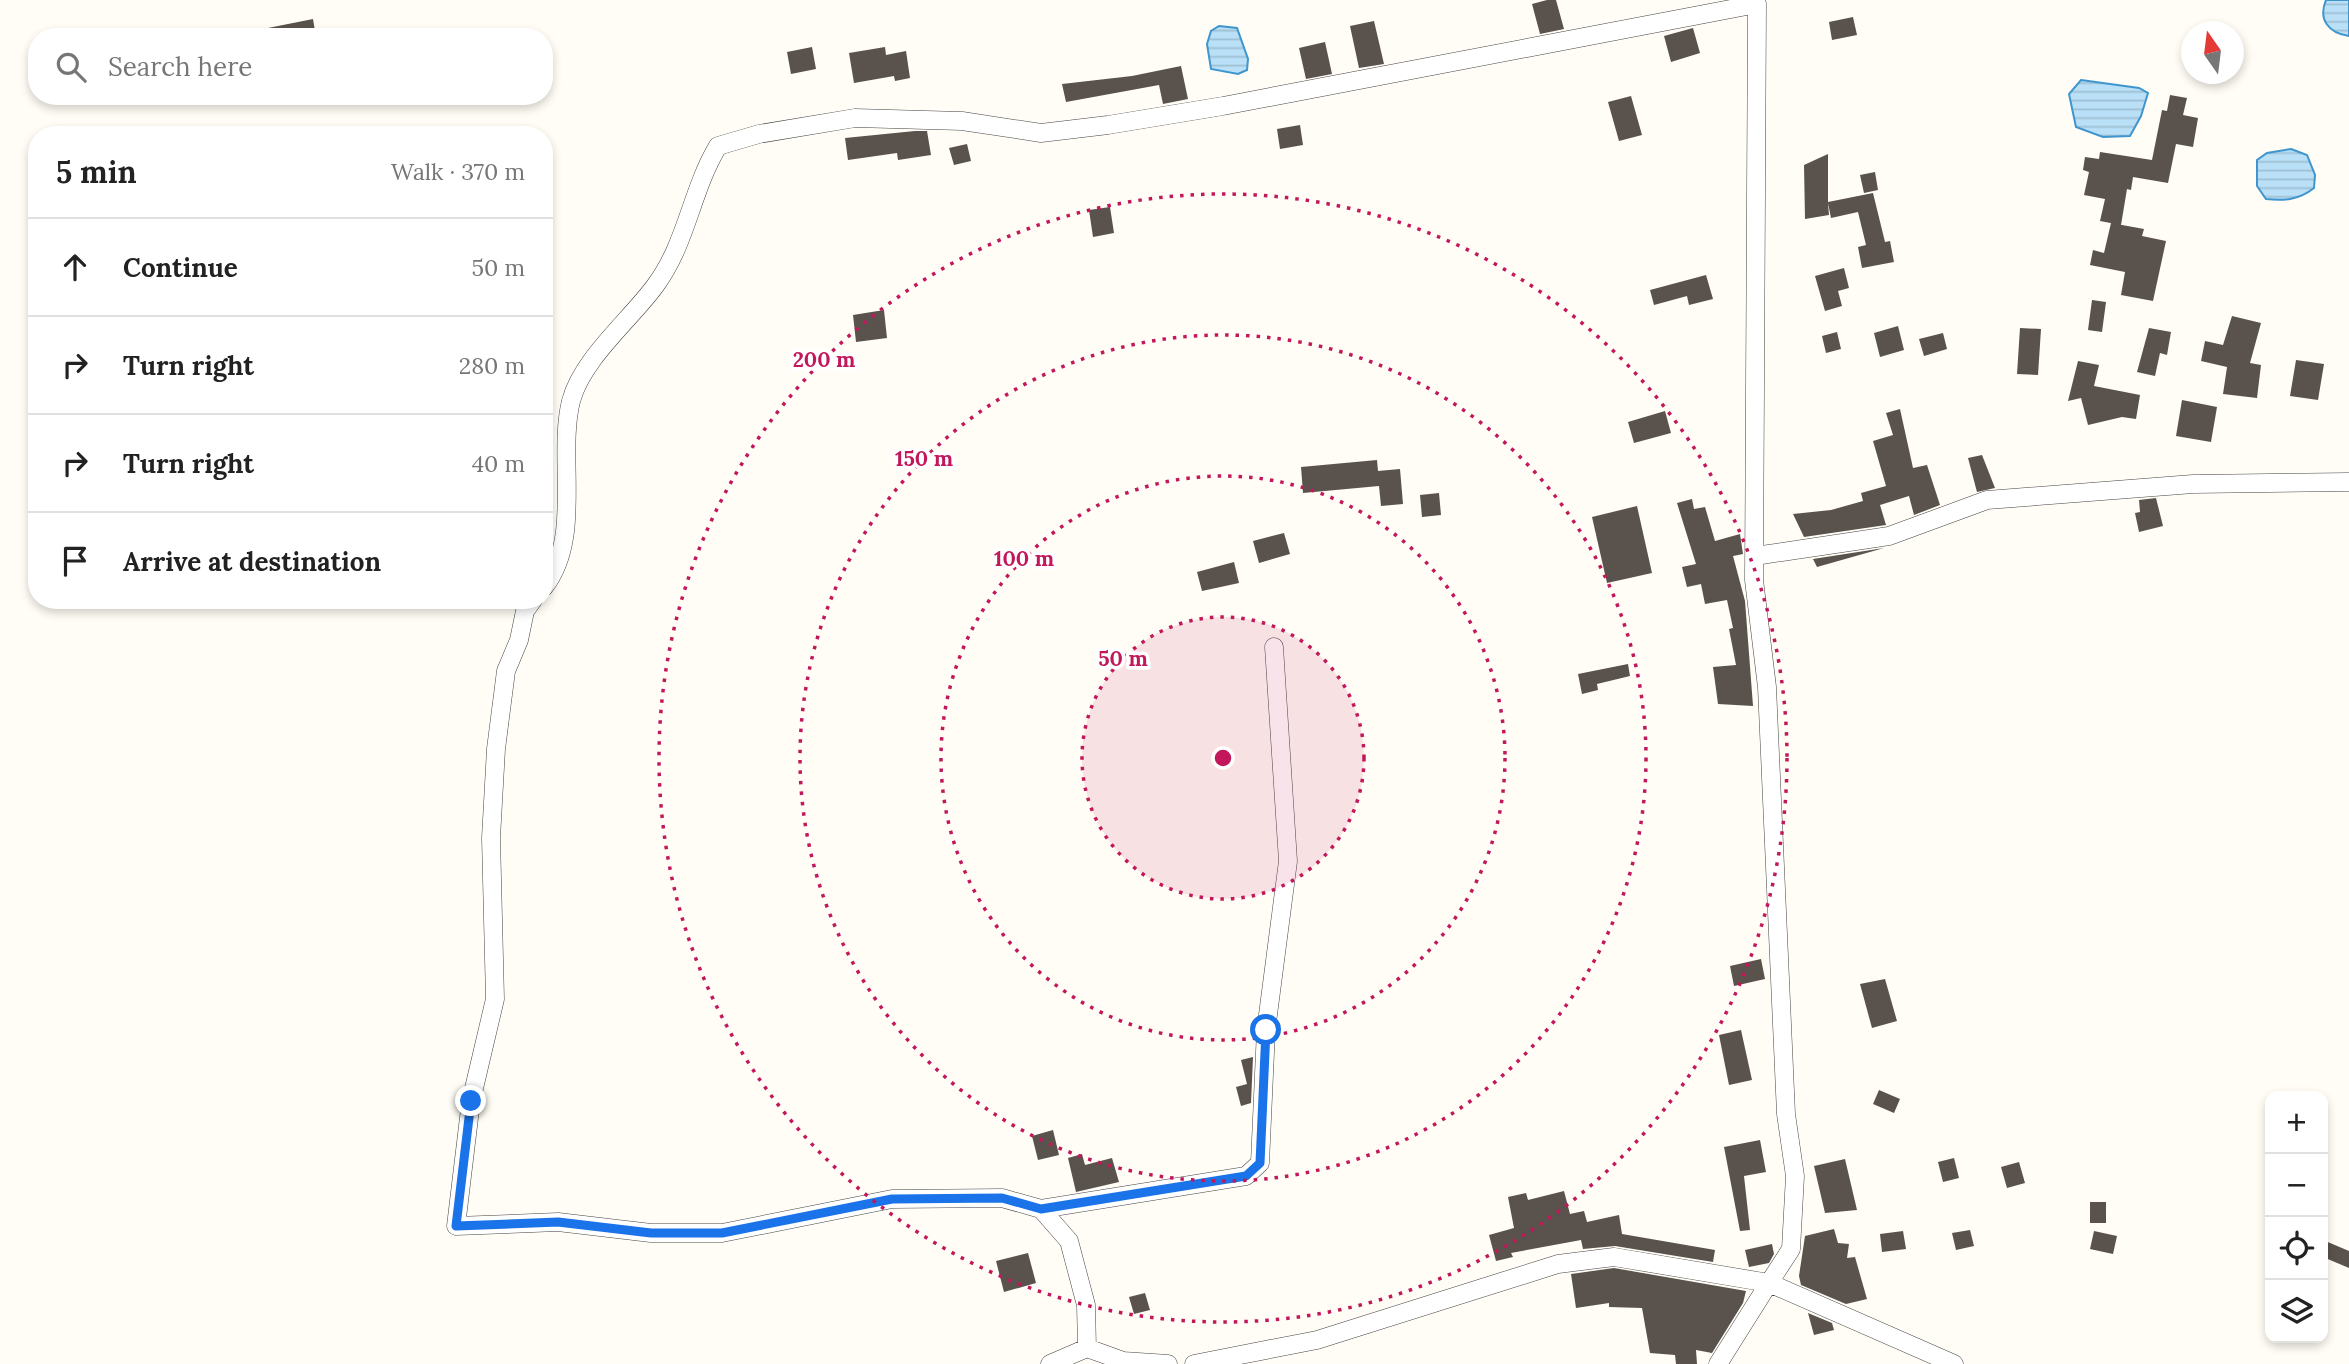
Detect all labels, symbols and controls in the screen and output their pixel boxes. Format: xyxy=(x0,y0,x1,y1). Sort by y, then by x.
north arrow xyxy=(2181,21,2244,84)
search box xyxy=(28,28,553,105)
icon: search xyxy=(52,48,90,86)
text: Search here xyxy=(108,50,252,83)
text: 5 min xyxy=(56,153,137,191)
text: Walk · 370 m xyxy=(391,157,525,186)
icon: ahead xyxy=(56,248,94,286)
text: Continue xyxy=(123,251,238,284)
text: 50 m xyxy=(472,253,525,282)
icon: right xyxy=(56,346,94,384)
text: 200 m xyxy=(793,346,855,373)
text: Turn right xyxy=(123,349,254,382)
text: 280 m xyxy=(459,351,525,380)
icon: right xyxy=(56,444,94,482)
text: 150 m xyxy=(895,445,953,472)
text: Turn right xyxy=(123,447,254,480)
text: 40 m xyxy=(472,449,525,478)
icon: arrive xyxy=(56,542,94,580)
text: Arrive at destination xyxy=(123,545,381,578)
text: 100 m xyxy=(994,545,1054,572)
text: 50 m xyxy=(1098,645,1148,672)
centre of rings xyxy=(1211,746,1235,770)
route start xyxy=(1250,1014,1281,1045)
route end xyxy=(455,1085,486,1116)
map controls xyxy=(2265,1091,2328,1343)
button: + xyxy=(2265,1091,2328,1154)
button: − xyxy=(2265,1154,2328,1217)
button: locate xyxy=(2265,1217,2328,1280)
button: layers xyxy=(2265,1280,2328,1343)

